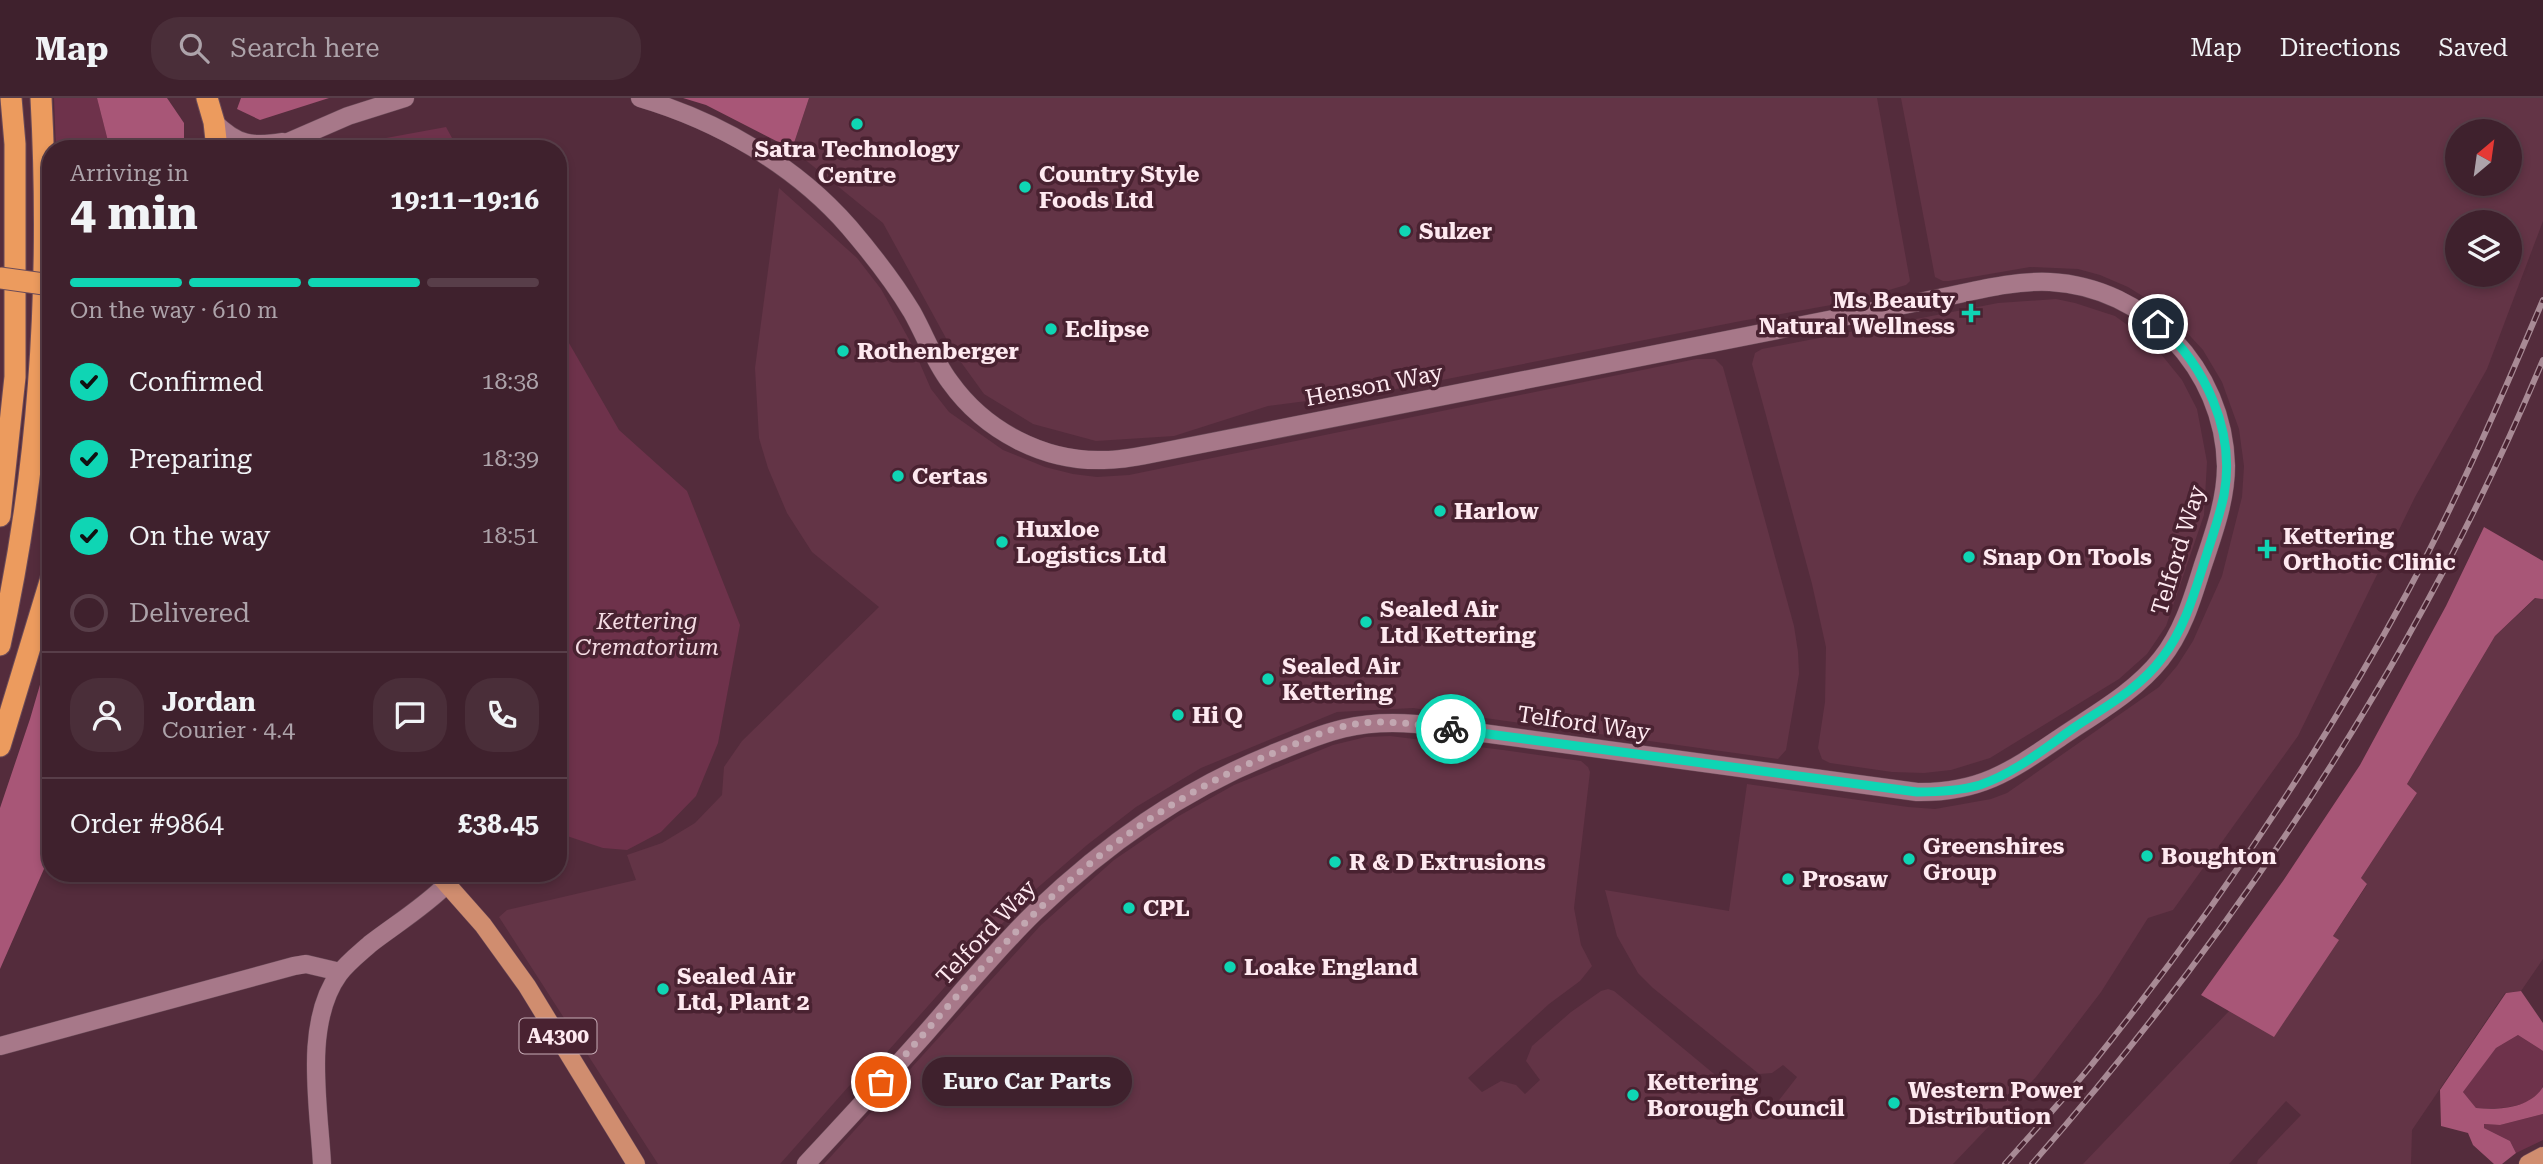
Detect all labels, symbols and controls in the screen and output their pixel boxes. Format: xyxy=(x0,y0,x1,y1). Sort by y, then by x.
search box xyxy=(151,17,641,80)
text: Map xyxy=(35,29,109,68)
icon: search xyxy=(175,29,213,67)
text: Search here xyxy=(231,33,380,63)
text: Map xyxy=(2190,34,2242,62)
text: Directions xyxy=(2280,34,2400,62)
text: Saved xyxy=(2438,34,2508,62)
marker: Satra Technology Centre xyxy=(849,116,865,132)
north arrow xyxy=(2445,119,2522,196)
map controls xyxy=(2445,119,2522,287)
place label: Satra Technology Centre xyxy=(754,136,960,189)
text: Arriving in xyxy=(70,160,189,187)
place label: Country Style Foods Ltd xyxy=(1039,161,1200,214)
marker: Country Style Foods Ltd xyxy=(1017,179,1033,195)
text: 19:11–19:16 xyxy=(390,185,539,215)
text: 4 min xyxy=(70,186,198,240)
button: layers xyxy=(2445,210,2522,287)
place label: Sulzer xyxy=(1419,218,1492,245)
marker: Sulzer xyxy=(1397,223,1413,239)
place label: Ms Beauty Natural Wellness xyxy=(1759,287,1955,340)
pin xyxy=(2128,294,2188,354)
text: On the way · 610 m xyxy=(70,297,278,324)
marker: Ms Beauty Natural Wellness xyxy=(1961,303,1981,323)
icon: home xyxy=(2139,305,2177,343)
place label: Eclipse xyxy=(1065,316,1149,343)
marker: Eclipse xyxy=(1043,321,1059,337)
place label: Rothenberger xyxy=(857,338,1019,365)
marker: Rothenberger xyxy=(835,343,851,359)
street label: Henson Way xyxy=(1303,359,1446,412)
icon: check xyxy=(70,363,108,401)
text: Confirmed xyxy=(129,367,264,397)
text: 18:38 xyxy=(482,368,539,395)
icon: check xyxy=(70,440,108,478)
text: Preparing xyxy=(129,444,252,474)
text: 18:39 xyxy=(482,445,539,472)
place label: Certas xyxy=(912,463,988,490)
marker: Certas xyxy=(890,468,906,484)
street label: Telford Way xyxy=(2146,482,2211,618)
place label: Harlow xyxy=(1454,498,1539,525)
marker: Harlow xyxy=(1432,503,1448,519)
place label: Huxloe Logistics Ltd xyxy=(1016,516,1166,569)
icon: check xyxy=(70,517,108,555)
text: On the way xyxy=(129,521,270,551)
text: 18:51 xyxy=(482,522,539,549)
place label: Kettering Orthotic Clinic xyxy=(2283,523,2456,576)
marker: Huxloe Logistics Ltd xyxy=(994,534,1010,550)
marker: Kettering Orthotic Clinic xyxy=(2257,539,2277,559)
place label: Snap On Tools xyxy=(1983,544,2152,571)
marker: Snap On Tools xyxy=(1961,549,1977,565)
place label: Sealed Air Ltd Kettering xyxy=(1380,596,1536,649)
text: Delivered xyxy=(129,598,250,628)
park label: Kettering Crematorium xyxy=(575,608,719,661)
marker: Sealed Air Ltd Kettering xyxy=(1358,614,1374,630)
place label: Sealed Air Kettering xyxy=(1282,653,1401,706)
marker: Sealed Air Kettering xyxy=(1260,671,1276,687)
button: person xyxy=(70,678,144,752)
button: chat xyxy=(373,678,447,752)
button: phone xyxy=(465,678,539,752)
text: Jordan xyxy=(162,687,256,717)
courier xyxy=(1416,694,1486,764)
street label: Telford Way xyxy=(1516,701,1653,746)
place label: Hi Q xyxy=(1192,702,1243,729)
marker: Hi Q xyxy=(1170,707,1186,723)
icon: bike xyxy=(1432,710,1470,748)
text: Courier · 4.4 xyxy=(162,717,295,744)
text: Order #9864 xyxy=(70,809,224,839)
text: £38.45 xyxy=(458,809,539,839)
place label: Greenshires Group xyxy=(1923,833,2064,886)
place label: Boughton xyxy=(2161,843,2277,870)
marker: Boughton xyxy=(2139,848,2155,864)
place label: R & D Extrusions xyxy=(1349,849,1546,876)
marker: Greenshires Group xyxy=(1901,851,1917,867)
marker: R & D Extrusions xyxy=(1327,854,1343,870)
place label: Prosaw xyxy=(1802,866,1888,893)
marker: Prosaw xyxy=(1780,871,1796,887)
street label: Telford Way xyxy=(931,874,1042,991)
place label: CPL xyxy=(1143,895,1190,922)
marker: CPL xyxy=(1121,900,1137,916)
place label: Loake England xyxy=(1244,954,1418,981)
marker: Loake England xyxy=(1222,959,1238,975)
place label: Sealed Air Ltd, Plant 2 xyxy=(677,963,810,1016)
marker: Sealed Air Ltd, Plant 2 xyxy=(655,981,671,997)
road number: A4300 xyxy=(520,1018,596,1054)
pin xyxy=(851,1052,911,1112)
callout: Euro Car Parts xyxy=(923,1058,1133,1107)
icon: bag xyxy=(862,1063,900,1101)
text: Euro Car Parts xyxy=(943,1068,1111,1095)
place label: Kettering Borough Council xyxy=(1647,1069,1845,1122)
place label: Western Power Distribution xyxy=(1908,1077,2083,1130)
marker: Kettering Borough Council xyxy=(1625,1087,1641,1103)
marker: Western Power Distribution xyxy=(1886,1095,1902,1111)

